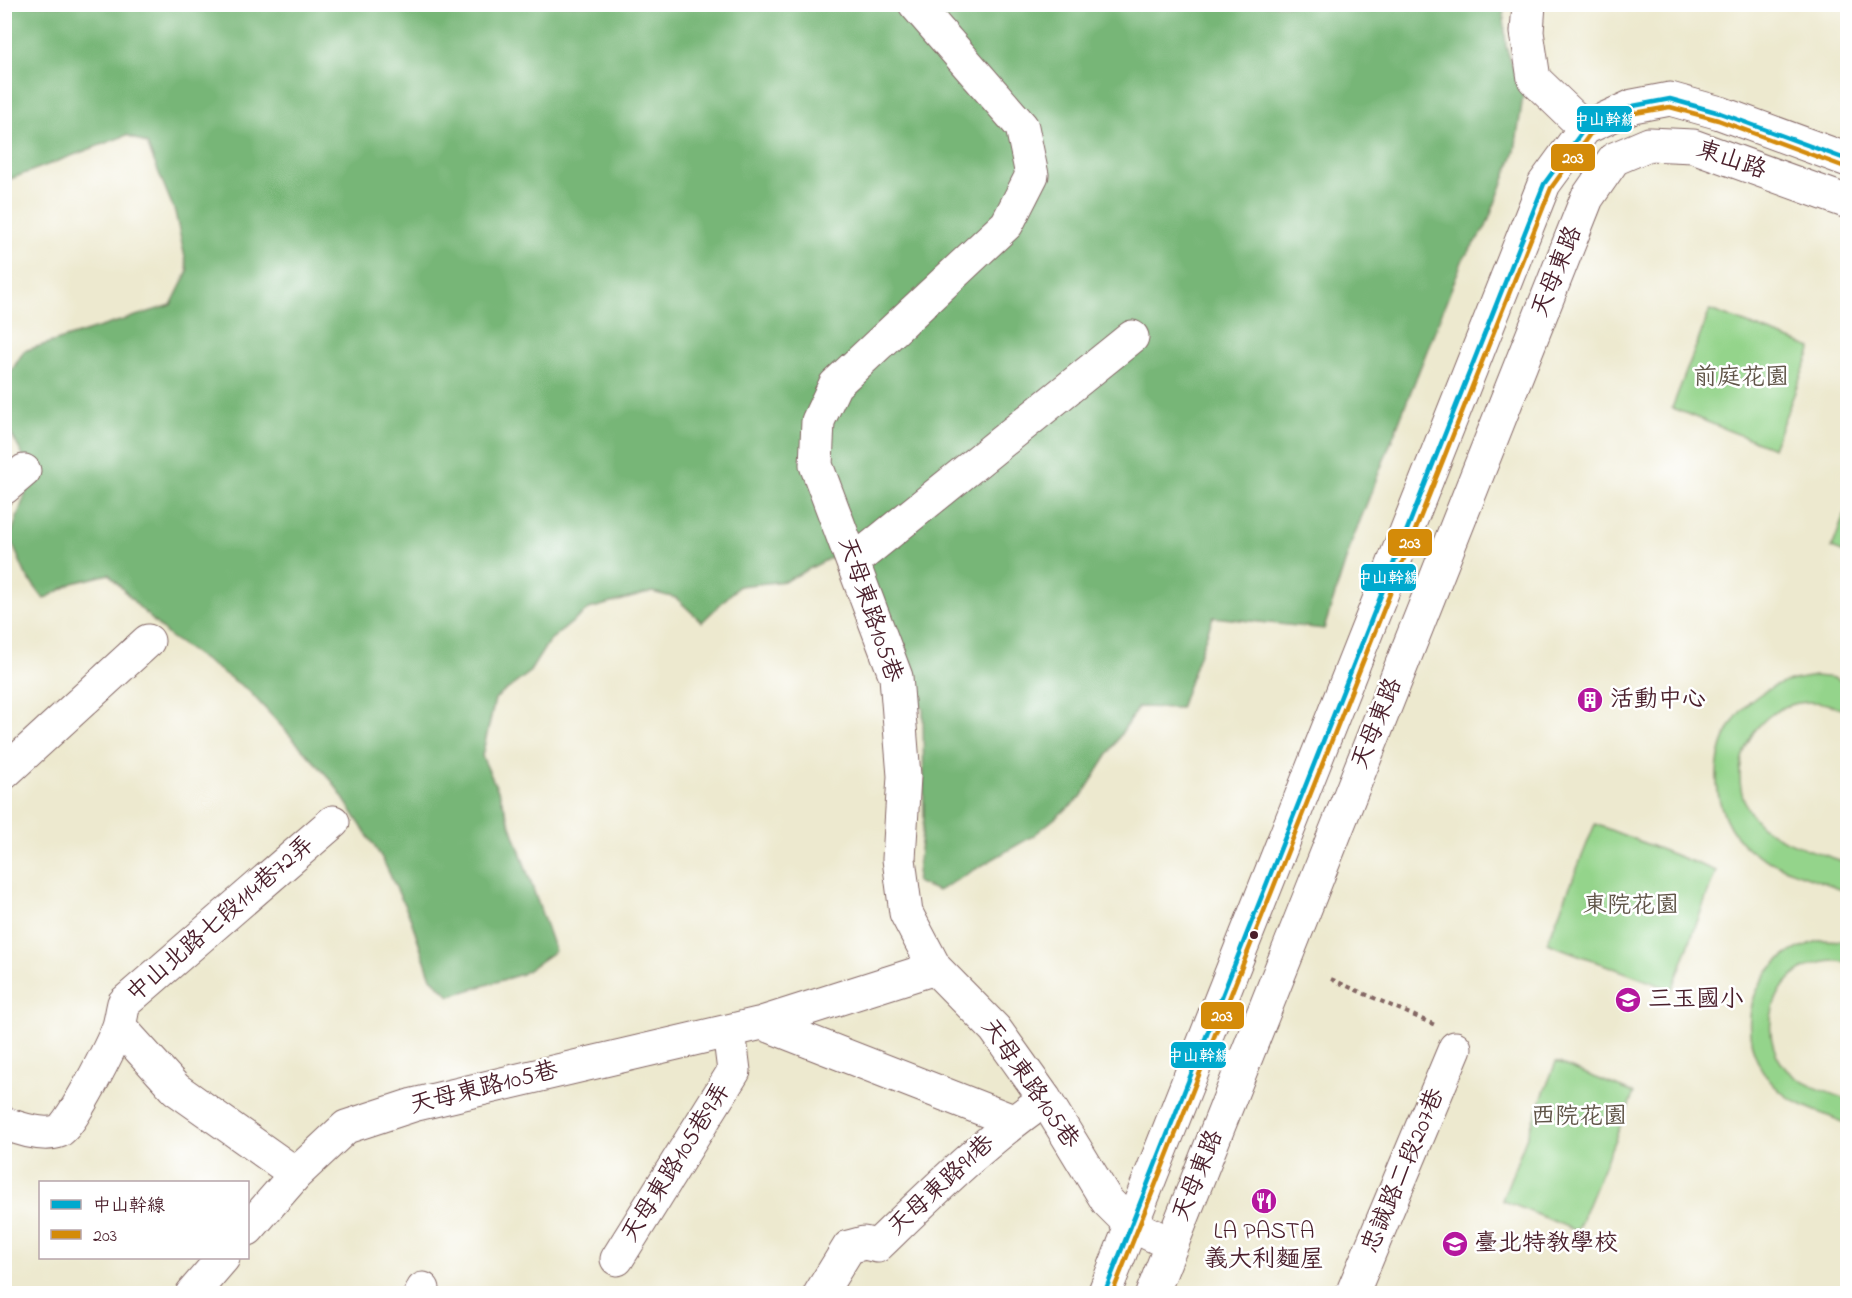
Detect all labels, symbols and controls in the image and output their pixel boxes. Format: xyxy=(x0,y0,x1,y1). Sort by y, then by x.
line badge: 中山幹線 xyxy=(1576,105,1633,133)
text: 中山幹線 xyxy=(1573,109,1637,133)
street label: 東山路 xyxy=(1691,133,1771,189)
line badge: 203 xyxy=(1550,143,1596,172)
text: 203 xyxy=(1561,147,1584,171)
street label: 天母東路 xyxy=(1524,221,1592,323)
park label: 前庭花園 xyxy=(1693,361,1789,396)
line badge: 203 xyxy=(1387,528,1433,557)
text: 203 xyxy=(1398,532,1421,556)
street label: 天母東路105巷 xyxy=(828,533,910,687)
line badge: 中山幹線 xyxy=(1360,563,1417,592)
text: 中山幹線 xyxy=(1356,567,1420,591)
street label: 天母東路 xyxy=(1344,673,1412,775)
place label: 活動中心 xyxy=(1610,683,1706,718)
building icon: 活動中心 xyxy=(1575,685,1605,715)
street label: 中山北路七段114巷72弄 xyxy=(119,828,323,1012)
park label: 東院花園 xyxy=(1583,889,1679,924)
unlabelled marker xyxy=(1248,929,1260,941)
place label: 三玉國小 xyxy=(1648,983,1744,1018)
school or university icon: 三玉國小 xyxy=(1613,985,1643,1015)
line badge: 203 xyxy=(1200,1001,1245,1030)
text: 203 xyxy=(1210,1005,1233,1029)
street label: 天母東路105巷 xyxy=(971,1012,1087,1156)
line badge: 中山幹線 xyxy=(1170,1041,1227,1069)
text: 中山幹線 xyxy=(1167,1045,1231,1069)
street label: 天母東路105巷 xyxy=(406,1054,562,1124)
street label: 天母東路105巷9弄 xyxy=(614,1076,740,1250)
street label: 忠誠路二段207巷 xyxy=(1353,1083,1455,1259)
park label: 西院花園 xyxy=(1531,1100,1627,1135)
street label: 天母東路 xyxy=(1165,1125,1233,1227)
street label: 天母東路91巷 xyxy=(881,1127,1003,1245)
legend xyxy=(39,1181,249,1259)
restaurant icon: LA PASTA 義大利麵屋 xyxy=(1249,1186,1279,1216)
text: 中山幹線 xyxy=(93,1194,165,1220)
place label: LA PASTA 義大利麵屋 xyxy=(1204,1215,1324,1278)
text: 203 xyxy=(93,1224,117,1250)
place label: 臺北特教學校 xyxy=(1474,1227,1618,1262)
school or university icon: 臺北特教學校 xyxy=(1440,1229,1470,1259)

